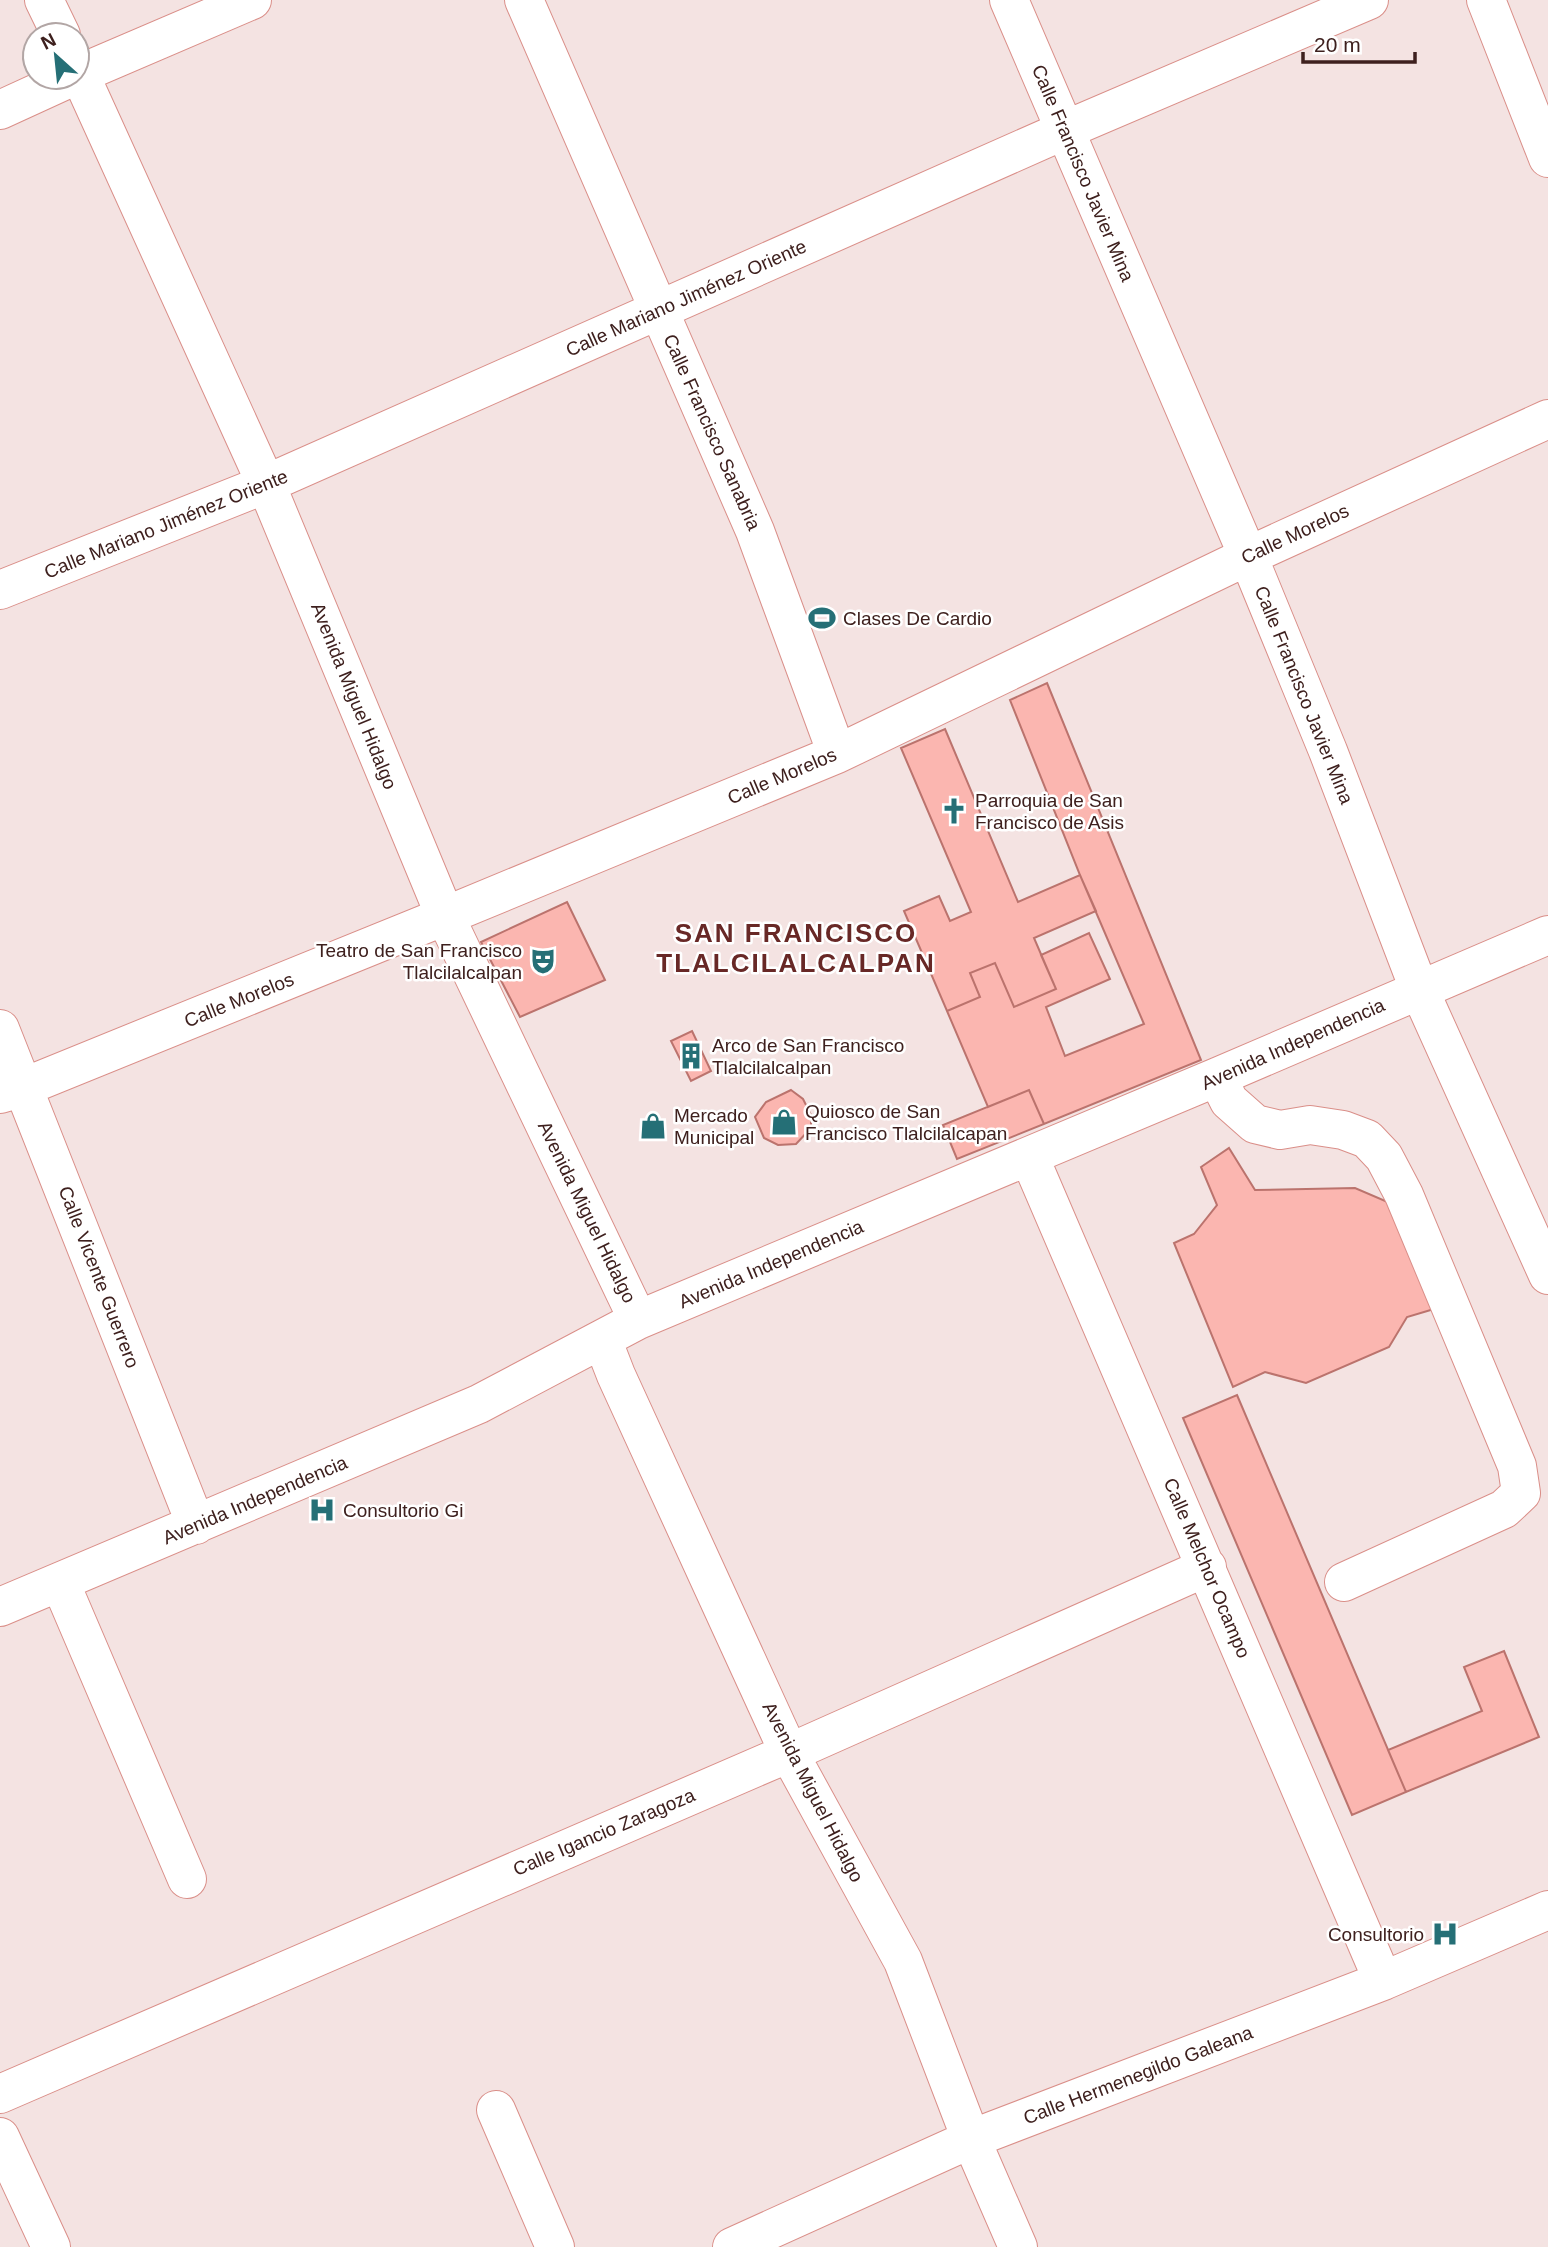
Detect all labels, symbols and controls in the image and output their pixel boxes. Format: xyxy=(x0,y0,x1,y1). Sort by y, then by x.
north arrow xyxy=(21,21,91,91)
scale bar xyxy=(1303,21,1415,65)
text: N xyxy=(38,29,59,54)
text: 20 m xyxy=(1314,33,1361,56)
street label: Calle Francisco Javier Mina xyxy=(1028,61,1138,285)
street label: Calle Mariano Jiménez Oriente xyxy=(563,235,809,361)
street label: Calle Francisco Sanabria xyxy=(659,331,765,534)
street label: Calle Mariano Jiménez Oriente xyxy=(41,465,291,583)
street label: Calle Morelos xyxy=(1238,500,1352,568)
street label: Calle Francisco Javier Mina xyxy=(1251,583,1358,808)
street label: Avenida Miguel Hidalgo xyxy=(307,600,401,792)
sports icon: Clases De Cardio xyxy=(807,603,837,633)
place label: Clases De Cardio xyxy=(843,608,992,629)
street label: Calle Morelos xyxy=(724,744,840,808)
place label: Parroquia de San Francisco de Asis xyxy=(975,790,1124,833)
church icon: Parroquia de San Francisco de Asis xyxy=(939,796,969,826)
district label: SAN FRANCISCO TLALCILALCALPAN xyxy=(656,918,936,978)
place label: Teatro de San Francisco Tlalcilalcalpan xyxy=(316,940,522,983)
theatre icon: Teatro de San Francisco Tlalcilalcalpan xyxy=(528,946,558,976)
street label: Calle Morelos xyxy=(181,969,297,1031)
street label: Avenida Independencia xyxy=(1198,994,1388,1094)
place label: Arco de San Francisco Tlalcilalcalpan xyxy=(712,1035,904,1078)
building icon: Arco de San Francisco Tlalcilalcalpan xyxy=(676,1041,706,1071)
place label: Quiosco de San Francisco Tlalcilalcapan xyxy=(805,1101,1007,1144)
place label: Mercado Municipal xyxy=(674,1105,754,1148)
shop icon: Quiosco de San Francisco Tlalcilalcapan xyxy=(769,1107,799,1137)
shop icon: Mercado Municipal xyxy=(638,1111,668,1141)
street label: Avenida Miguel Hidalgo xyxy=(534,1118,640,1306)
street label: Calle Vicente Guerrero xyxy=(55,1183,143,1371)
street label: Avenida Independencia xyxy=(676,1215,867,1312)
street label: Avenida Independencia xyxy=(160,1451,351,1548)
street label: Calle Melchor Ocampo xyxy=(1160,1475,1254,1661)
hospital icon: Consultorio Gi xyxy=(307,1495,337,1525)
place label: Consultorio Gi xyxy=(343,1500,463,1521)
street label: Avenida Miguel Hidalgo xyxy=(758,1698,868,1886)
street label: Calle Igancio Zaragoza xyxy=(510,1784,698,1880)
hospital icon: Consultorio xyxy=(1430,1919,1460,1949)
place label: Consultorio xyxy=(1328,1924,1424,1945)
street label: Calle Hermenegildo Galeana xyxy=(1020,2021,1256,2129)

